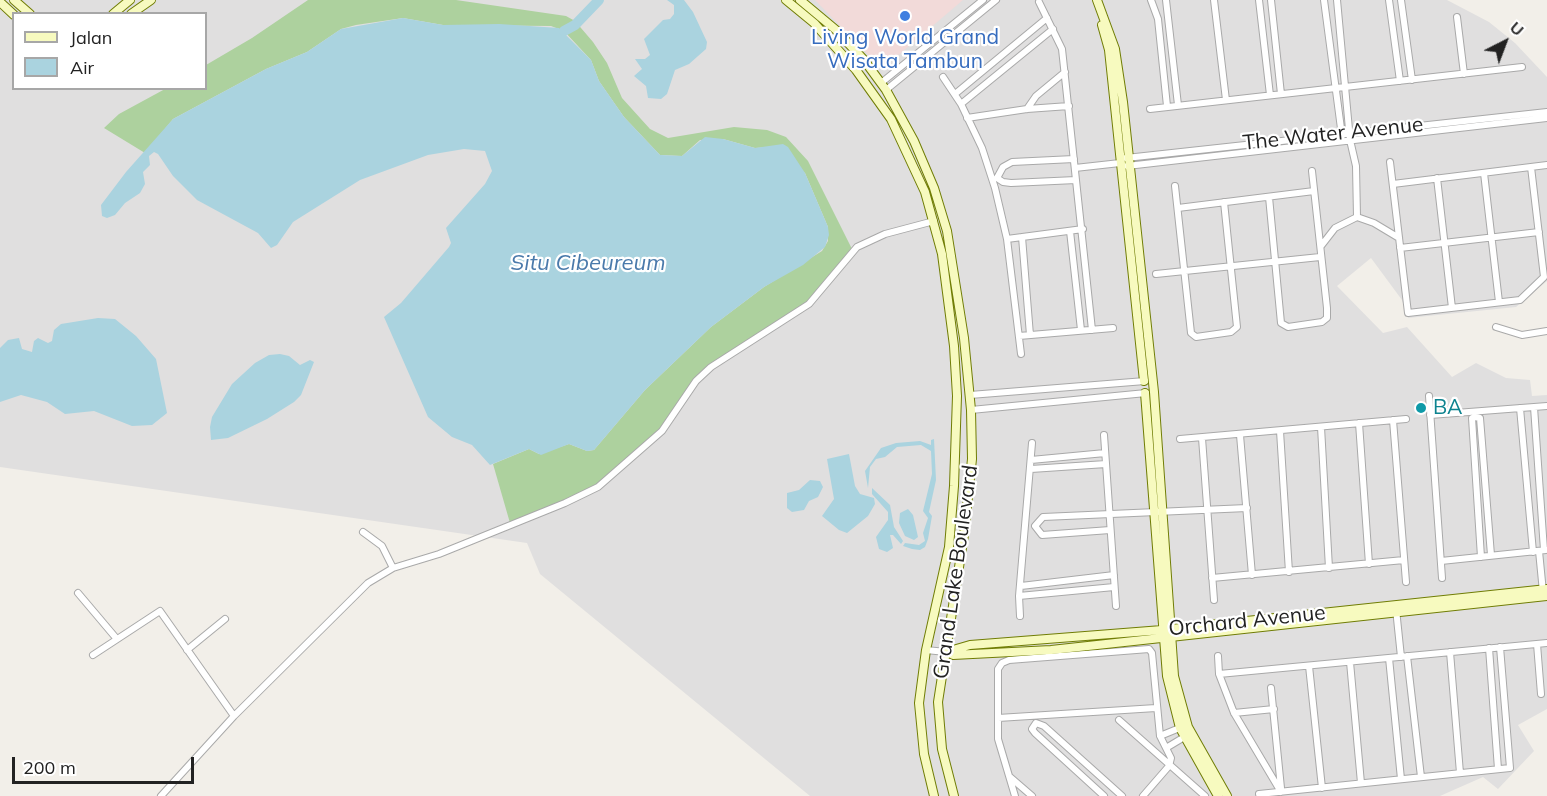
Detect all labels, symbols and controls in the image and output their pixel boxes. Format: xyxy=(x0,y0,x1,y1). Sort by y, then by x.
marker: Living World Grand Wisata Tambun xyxy=(898,9,912,23)
legend xyxy=(12,12,207,90)
north arrow xyxy=(1475,12,1535,72)
text: U xyxy=(1506,17,1528,40)
place label: Living World Grand Wisata Tambun xyxy=(811,25,999,75)
text: Jalan xyxy=(70,26,112,49)
text: Air xyxy=(70,56,94,79)
street label: The Water Avenue xyxy=(1241,112,1425,156)
water label: Situ Cibeureum xyxy=(510,250,666,276)
place label: BA xyxy=(1433,395,1463,421)
marker: BA xyxy=(1414,401,1428,415)
street label: Grand Lake Boulevard xyxy=(929,463,983,681)
street label: Orchard Avenue xyxy=(1167,600,1327,642)
scale bar xyxy=(15,745,196,783)
text: 200 m xyxy=(23,756,76,779)

